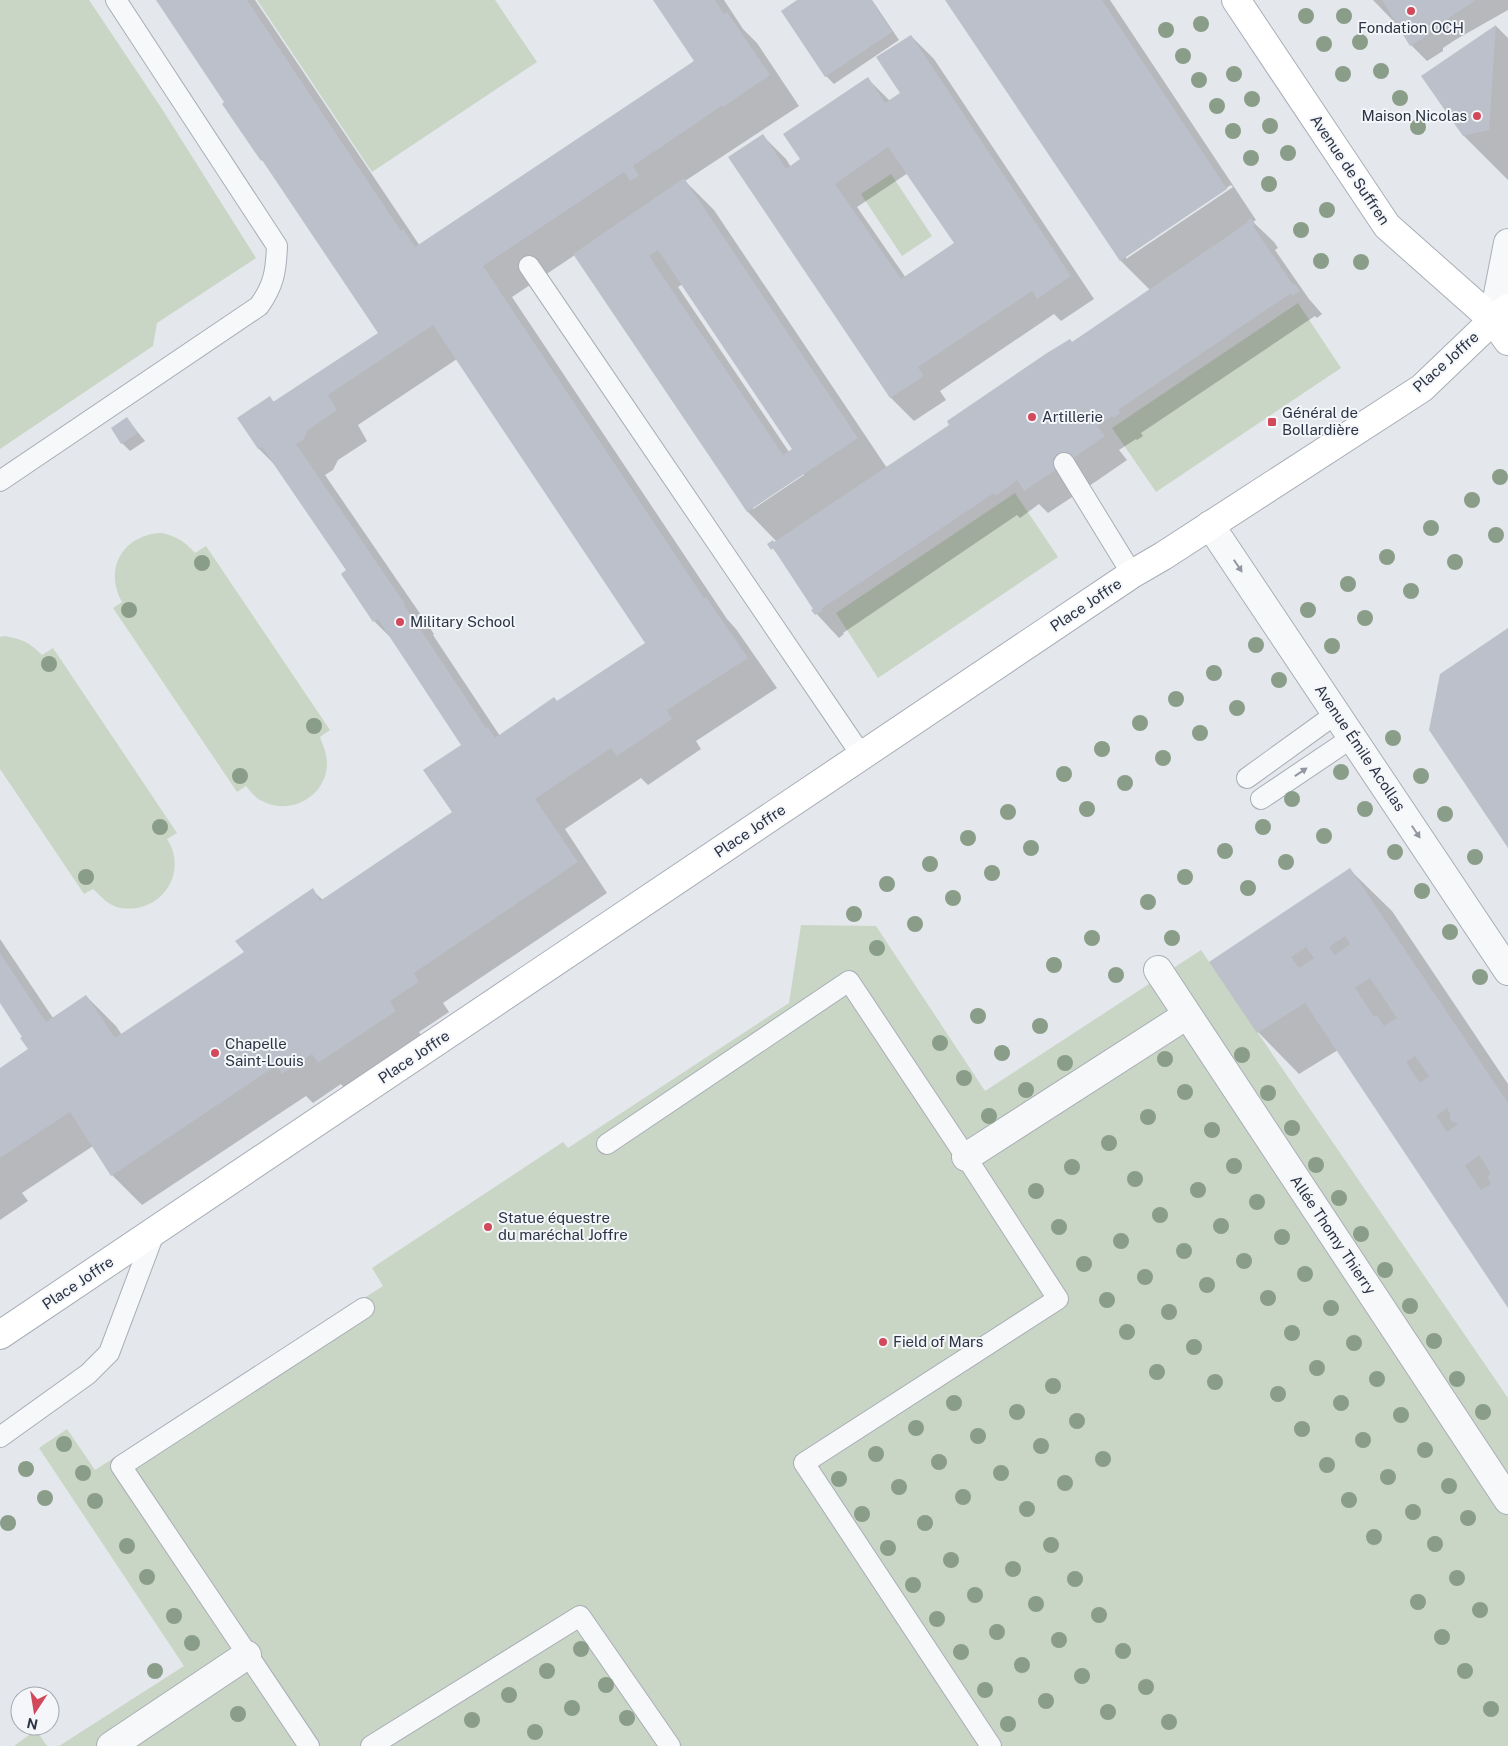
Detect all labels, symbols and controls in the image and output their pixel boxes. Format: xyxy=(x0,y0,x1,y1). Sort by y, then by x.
marker: Fondation OCH xyxy=(1405,5,1417,17)
place label: Fondation OCH xyxy=(1358,19,1464,36)
place label: Maison Nicolas xyxy=(1361,107,1467,124)
marker: Maison Nicolas xyxy=(1471,110,1483,122)
street label: Avenue de Suffren xyxy=(1307,111,1394,228)
street label: Place Joffre xyxy=(1409,328,1482,395)
place label: Général de Bollardière xyxy=(1282,404,1359,438)
place label: Artillerie xyxy=(1042,408,1103,425)
marker: Artillerie xyxy=(1026,411,1038,423)
marker: Général de Bollardière xyxy=(1266,416,1278,428)
one-way arrow xyxy=(1233,559,1243,572)
street label: Place Joffre xyxy=(1047,575,1125,635)
place label: Military School xyxy=(410,613,515,630)
marker: Military School xyxy=(394,616,406,628)
street label: Avenue Émile Acollas xyxy=(1312,681,1409,814)
one-way arrow xyxy=(1295,767,1308,776)
street label: Place Joffre xyxy=(711,801,789,861)
one-way arrow xyxy=(1411,825,1421,838)
street label: Place Joffre xyxy=(375,1027,453,1087)
place label: Chapelle Saint-Louis xyxy=(225,1035,304,1069)
marker: Chapelle Saint-Louis xyxy=(209,1047,221,1059)
street label: Allée Thomy Thierry xyxy=(1287,1172,1380,1297)
place label: Statue équestre du maréchal Joffre xyxy=(498,1209,628,1243)
marker: Statue équestre du maréchal Joffre xyxy=(482,1221,494,1233)
street label: Place Joffre xyxy=(39,1253,117,1313)
place label: Field of Mars xyxy=(893,1333,983,1350)
marker: Field of Mars xyxy=(877,1336,889,1348)
north arrow xyxy=(10,1686,60,1736)
text: N xyxy=(25,1715,39,1733)

